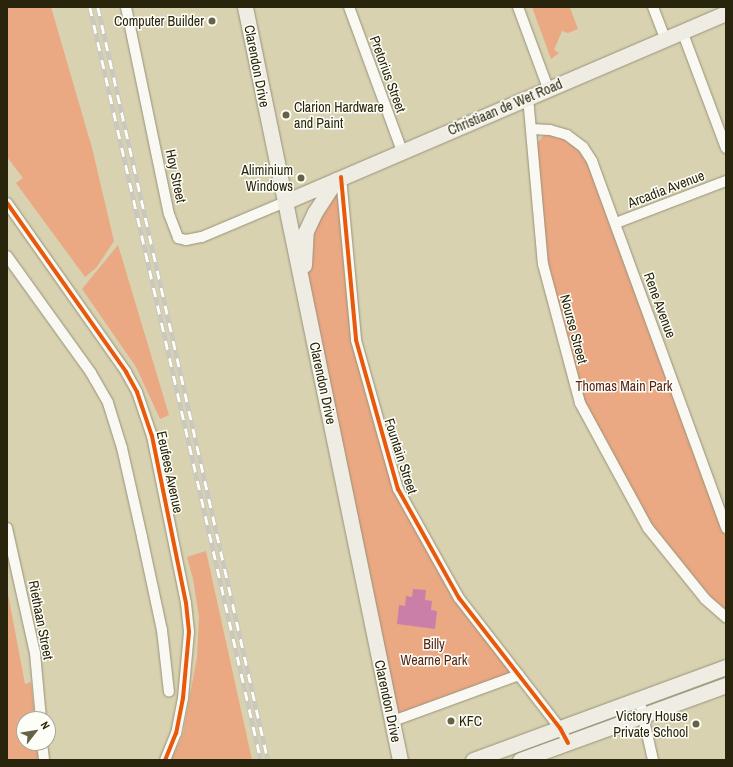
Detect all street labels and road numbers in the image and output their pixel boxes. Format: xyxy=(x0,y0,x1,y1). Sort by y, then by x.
street label: Clarendon Drive xyxy=(241,23,273,109)
street label: Pretorius Street xyxy=(366,33,410,115)
street label: Christiaan de Wet Road xyxy=(445,75,565,139)
street label: Hoy Street xyxy=(162,148,190,204)
street label: Arcadia Avenue xyxy=(625,167,707,211)
street label: Rene Avenue xyxy=(640,270,680,340)
street label: Nourse Street xyxy=(557,293,591,365)
street label: Clarendon Drive xyxy=(306,340,340,426)
street label: Fountain Street xyxy=(381,416,421,496)
street label: Eeufees Avenue xyxy=(153,429,187,515)
street label: Riethaan Street xyxy=(25,579,57,661)
street label: Clarendon Drive xyxy=(371,658,405,744)

